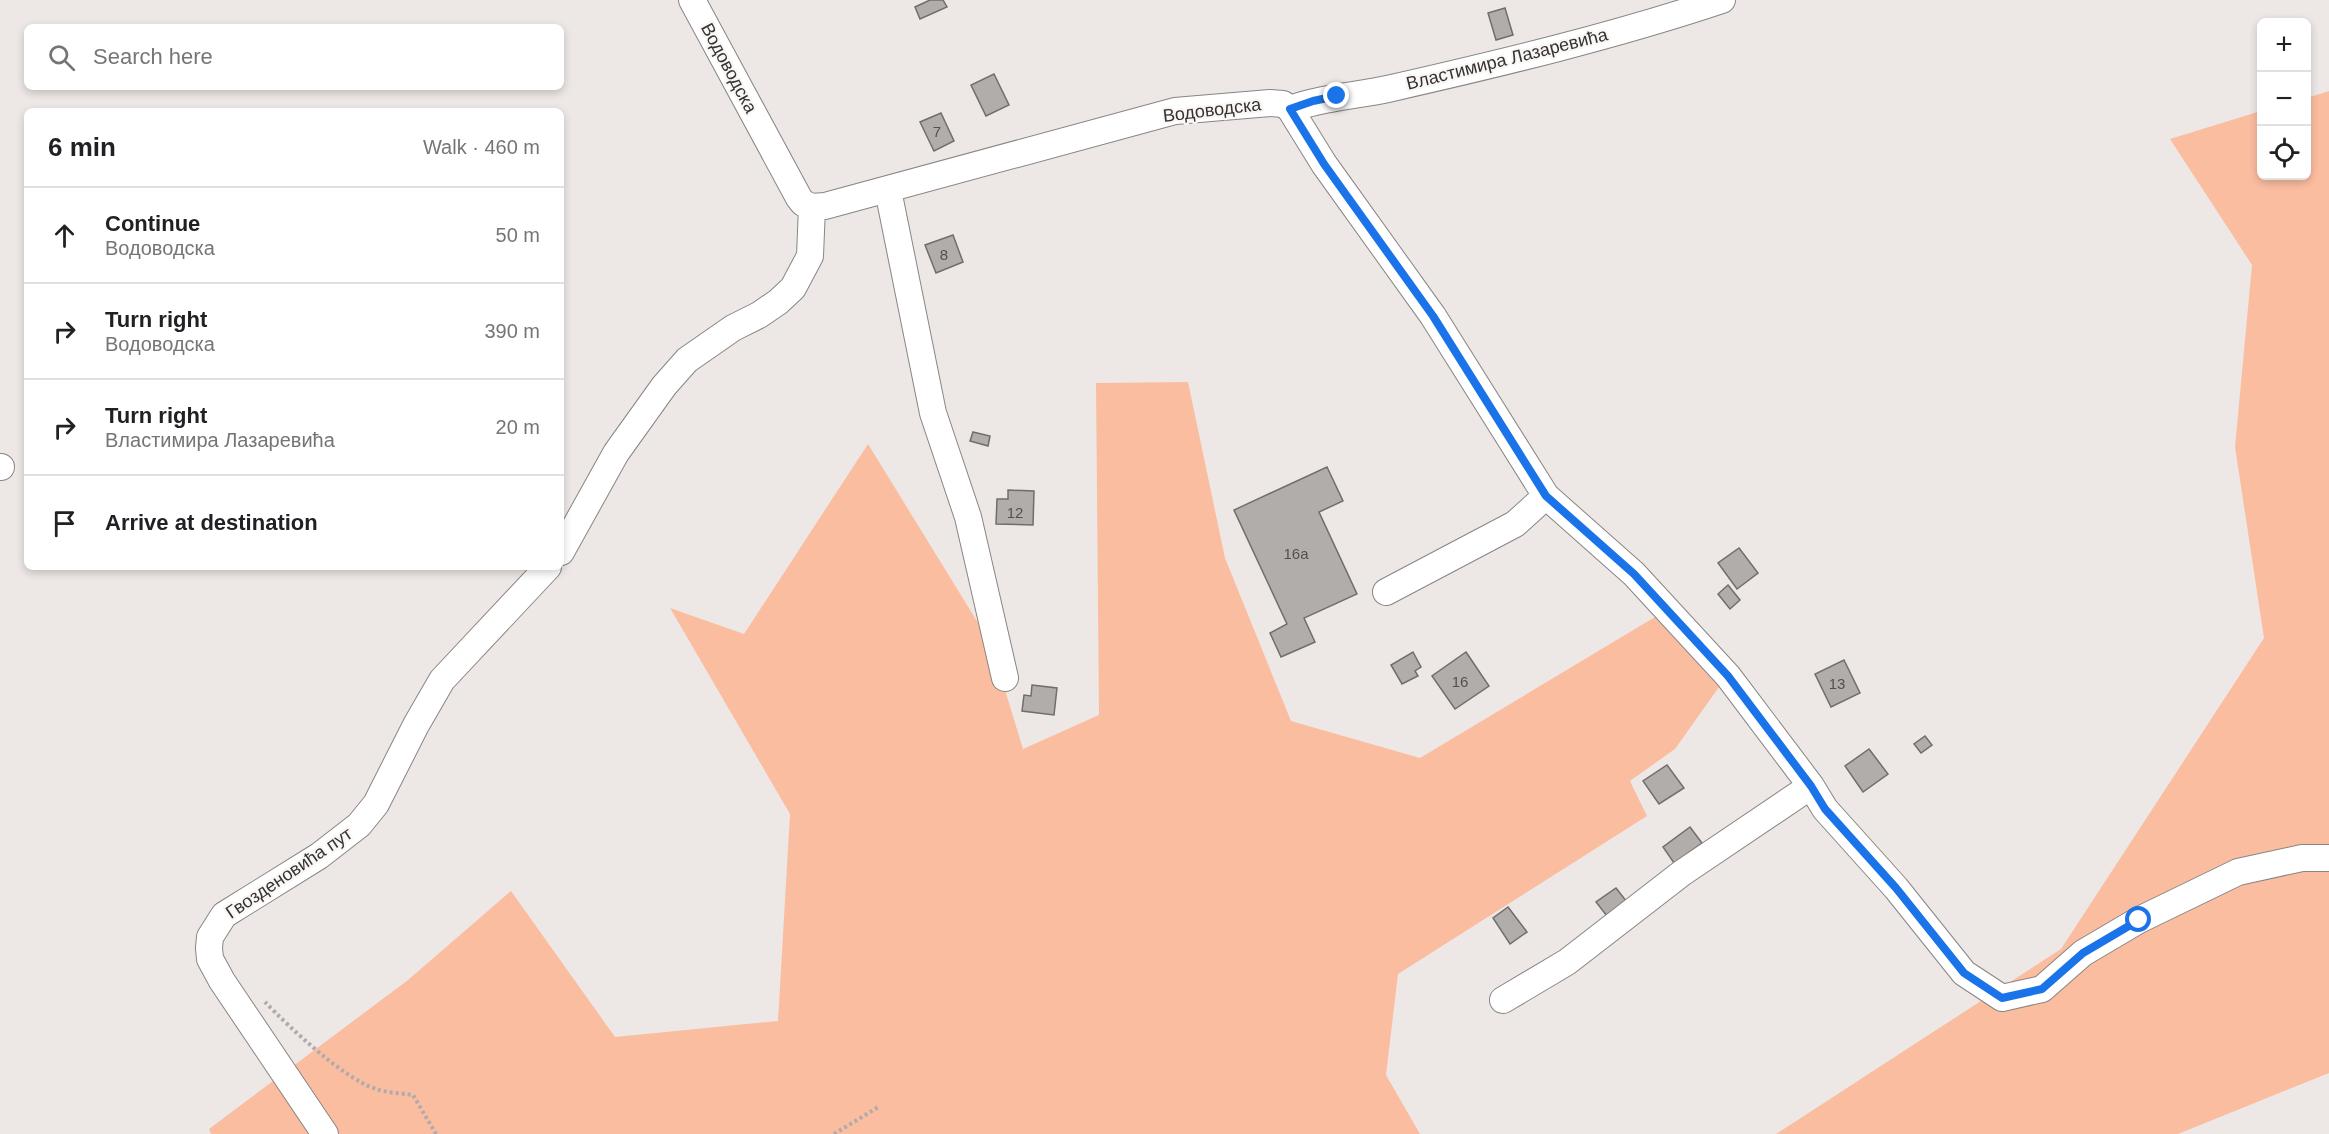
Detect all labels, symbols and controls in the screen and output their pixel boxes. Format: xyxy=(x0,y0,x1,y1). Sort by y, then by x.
map controls xyxy=(2257,18,2311,180)
button: + xyxy=(2257,18,2311,72)
street label: Водоводска xyxy=(697,20,762,117)
search box xyxy=(24,24,564,90)
street label: Властимира Лазаревића xyxy=(1404,24,1611,94)
icon: search xyxy=(45,41,78,74)
text: Search here xyxy=(93,44,213,69)
button: − xyxy=(2257,72,2311,126)
route end xyxy=(1323,82,1349,108)
street label: Водоводска xyxy=(1162,94,1263,126)
house number: 7 xyxy=(933,123,941,140)
button: locate xyxy=(2257,126,2311,180)
text: 6 min xyxy=(48,132,116,162)
text: Walk · 460 m xyxy=(423,136,540,158)
text: Continue xyxy=(105,211,200,236)
icon: ahead xyxy=(48,219,81,252)
text: 50 m xyxy=(496,224,540,246)
text: Водоводска xyxy=(105,237,215,259)
house number: 8 xyxy=(940,246,948,263)
text: Turn right xyxy=(105,307,207,332)
icon: right xyxy=(48,315,81,348)
text: 390 m xyxy=(484,320,540,342)
text: Водоводска xyxy=(105,333,215,355)
text: Turn right xyxy=(105,403,207,428)
icon: right xyxy=(48,411,81,444)
text: 20 m xyxy=(496,416,540,438)
text: Властимира Лазаревића xyxy=(105,429,335,451)
house number: 12 xyxy=(1007,504,1023,521)
icon: arrive xyxy=(48,507,81,540)
text: Arrive at destination xyxy=(105,510,318,535)
house number: 16a xyxy=(1283,545,1309,562)
house number: 16 xyxy=(1452,673,1468,690)
house number: 13 xyxy=(1829,675,1845,692)
street label: Гвозденовића пут xyxy=(222,823,356,923)
route start xyxy=(2125,906,2151,932)

